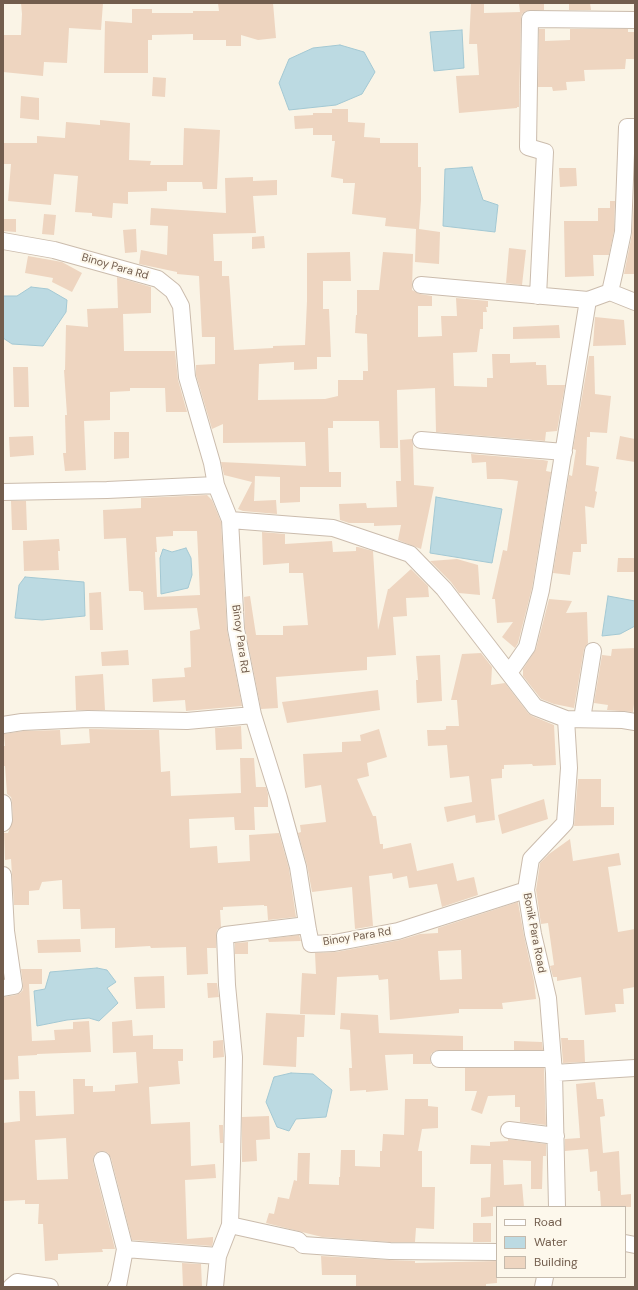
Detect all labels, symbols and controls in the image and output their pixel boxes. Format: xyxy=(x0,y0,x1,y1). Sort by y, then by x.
street label: Binoy Para Rd xyxy=(80,251,150,283)
street label: Binoy Para Rd xyxy=(229,604,251,674)
street label: Bonik Para Road xyxy=(520,892,548,974)
street label: Binoy Para Rd xyxy=(322,925,392,949)
legend xyxy=(496,1206,626,1278)
text: Road xyxy=(534,1214,562,1230)
text: Water xyxy=(534,1234,567,1250)
text: Building xyxy=(534,1254,578,1270)

